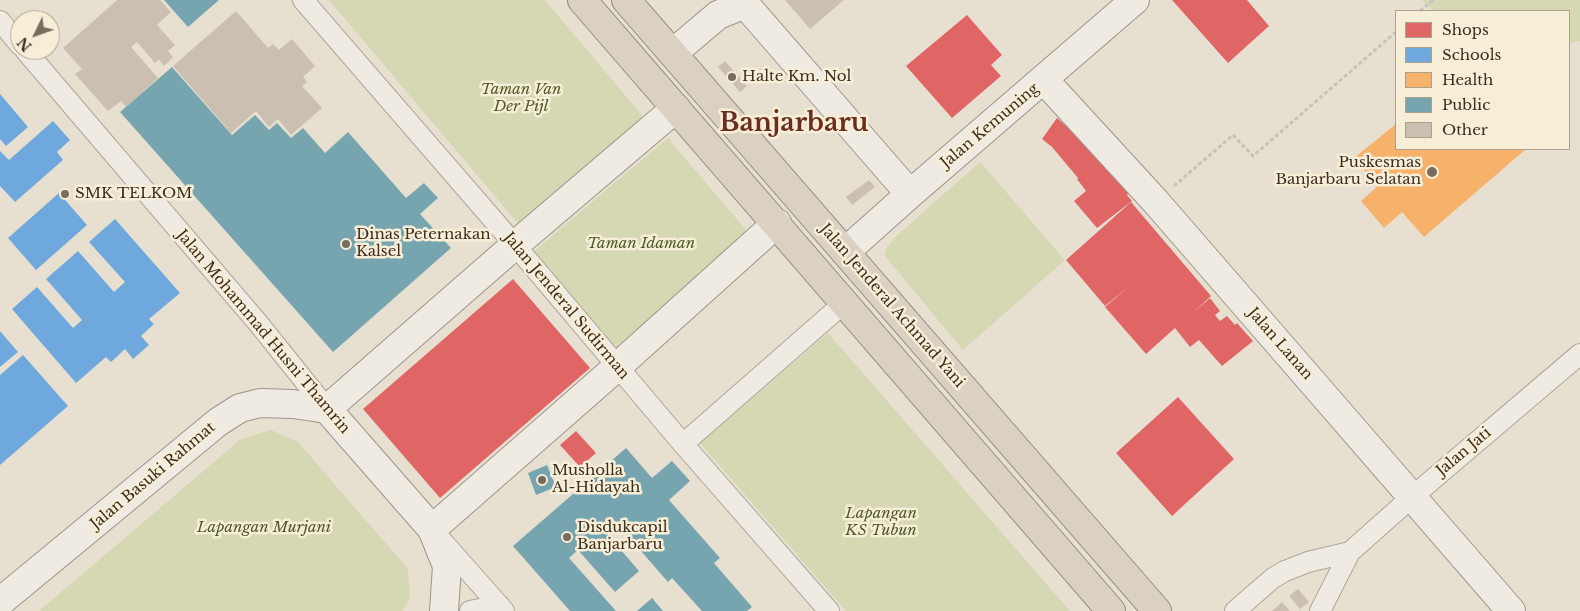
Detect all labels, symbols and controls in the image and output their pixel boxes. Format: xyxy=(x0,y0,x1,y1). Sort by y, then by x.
north arrow xyxy=(10,10,60,60)
legend xyxy=(1395,10,1570,150)
text: Shops xyxy=(1442,20,1489,39)
text: N xyxy=(14,33,36,55)
text: Schools xyxy=(1442,45,1501,64)
place label: Halte Km. Nol xyxy=(742,68,851,86)
text: Health xyxy=(1442,70,1493,89)
marker: Halte Km. Nol xyxy=(726,71,738,83)
street label: Jalan Kemuning xyxy=(937,80,1043,172)
park label: Taman Van Der Pijl xyxy=(481,81,561,116)
text: Public xyxy=(1442,95,1490,114)
district label: Banjarbaru xyxy=(720,109,868,139)
text: Other xyxy=(1442,120,1488,139)
place label: Puskesmas Banjarbaru Selatan xyxy=(1275,154,1421,189)
marker: Puskesmas Banjarbaru Selatan xyxy=(1425,165,1439,179)
place label: SMK TELKOM xyxy=(75,185,192,203)
marker: SMK TELKOM xyxy=(59,188,71,200)
street label: Jalan Jenderal Achmad Yani xyxy=(816,220,968,392)
street label: Jalan Mohammad Husni Thamrin xyxy=(172,226,354,438)
place label: Dinas Peternakan Kalsel xyxy=(356,226,491,261)
street label: Jalan Jenderal Sudirman xyxy=(499,229,633,383)
park label: Taman Idaman xyxy=(587,235,695,253)
marker: Dinas Peternakan Kalsel xyxy=(340,238,352,250)
street label: Jalan Lanan xyxy=(1244,304,1316,384)
street label: Jalan Basuki Rahmat xyxy=(87,419,219,533)
street label: Jalan Jati xyxy=(1433,424,1495,480)
place label: Musholla Al-Hidayah xyxy=(552,462,640,497)
marker: Musholla Al-Hidayah xyxy=(536,474,548,486)
park label: Lapangan KS Tubun xyxy=(845,505,917,540)
park label: Lapangan Murjani xyxy=(197,519,331,537)
place label: Disdukcapil Banjarbaru xyxy=(577,519,668,554)
marker: Disdukcapil Banjarbaru xyxy=(561,531,573,543)

